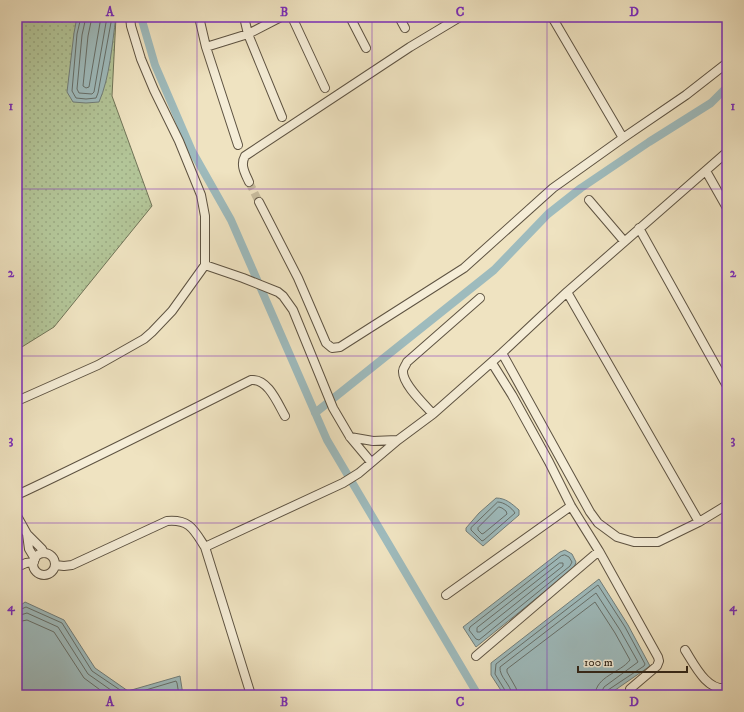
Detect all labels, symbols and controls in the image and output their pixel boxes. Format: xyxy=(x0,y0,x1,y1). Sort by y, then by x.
text: A xyxy=(105,4,115,20)
text: B xyxy=(280,4,288,20)
text: C xyxy=(456,4,465,20)
text: D xyxy=(629,4,639,20)
text: 1 xyxy=(9,98,14,114)
text: 1 xyxy=(731,98,736,114)
text: 2 xyxy=(8,265,15,281)
text: 2 xyxy=(730,265,737,281)
text: 3 xyxy=(9,432,14,448)
text: 3 xyxy=(731,432,736,448)
text: 4 xyxy=(6,599,15,616)
text: 4 xyxy=(728,599,737,616)
scale bar xyxy=(578,648,687,674)
text: 100 m xyxy=(584,655,613,670)
text: A xyxy=(105,694,115,710)
text: B xyxy=(280,694,288,710)
text: C xyxy=(456,694,465,710)
text: D xyxy=(629,694,639,710)

